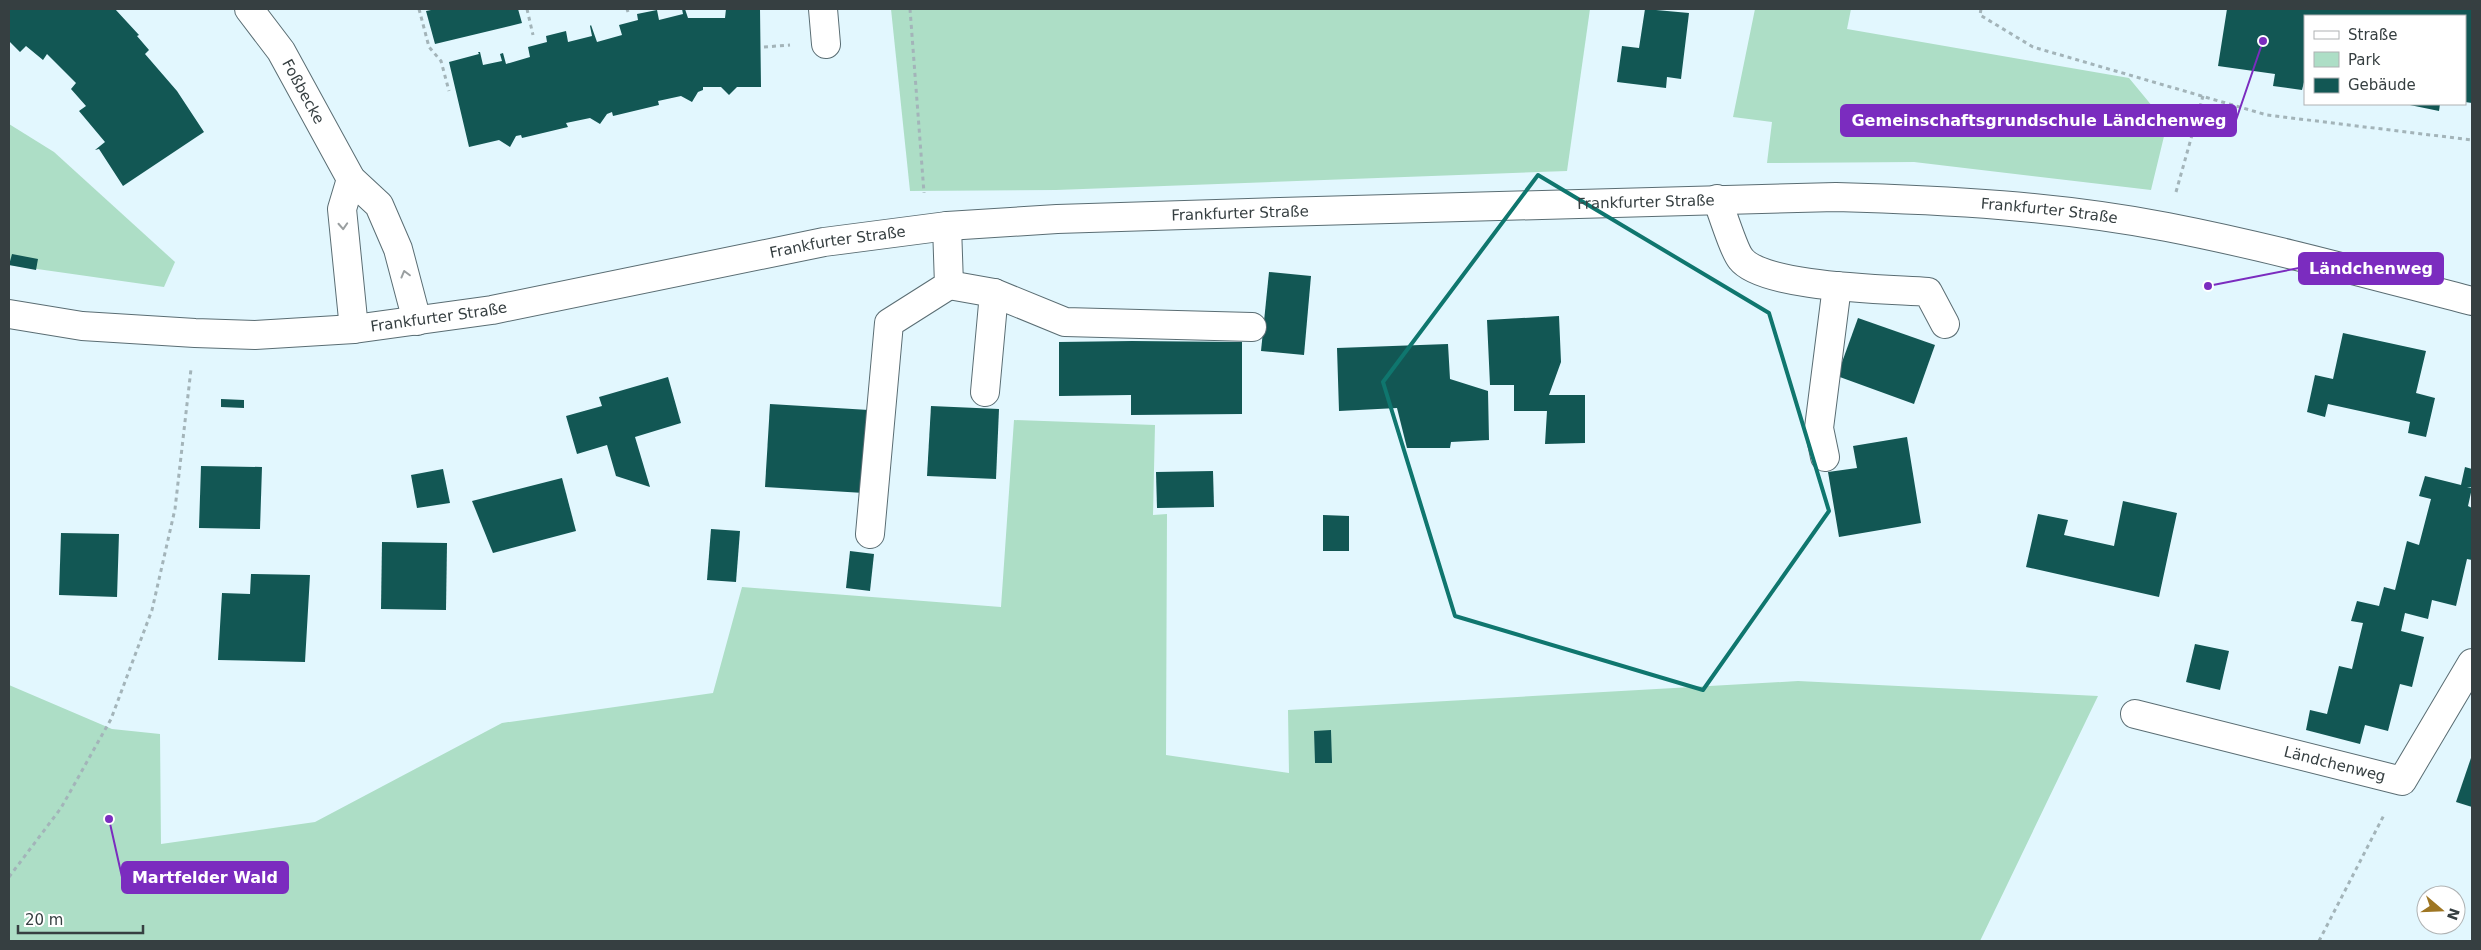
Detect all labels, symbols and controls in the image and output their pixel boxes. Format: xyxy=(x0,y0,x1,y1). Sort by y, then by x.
legend xyxy=(2304,15,2466,105)
text: Straße xyxy=(2348,26,2397,44)
text: Park xyxy=(2348,51,2381,69)
street label: Foßbecke xyxy=(278,56,328,127)
text: Gebäude xyxy=(2348,76,2416,94)
callout: Gemeinschaftsgrundschule Ländchenweg xyxy=(1841,105,2236,136)
text: Gemeinschaftsgrundschule Ländchenweg xyxy=(1851,111,2227,130)
street label: Frankfurter Straße xyxy=(1577,191,1715,213)
street label: Frankfurter Straße xyxy=(1980,195,2119,227)
street label: Frankfurter Straße xyxy=(1171,202,1309,224)
one-way arrow xyxy=(337,222,348,230)
street label: Frankfurter Straße xyxy=(768,222,907,262)
callout: Ländchenweg xyxy=(2299,253,2443,284)
text: Ländchenweg xyxy=(2309,259,2433,278)
one-way arrow xyxy=(400,271,410,279)
street label: Frankfurter Straße xyxy=(369,298,509,336)
street label: Ländchenweg xyxy=(2282,743,2388,786)
callout: Martfelder Wald xyxy=(122,862,288,893)
text: Martfelder Wald xyxy=(132,868,278,887)
north arrow xyxy=(2416,885,2466,935)
scale bar xyxy=(18,902,142,934)
text: N xyxy=(2444,906,2463,922)
text: 20 m xyxy=(25,911,63,929)

